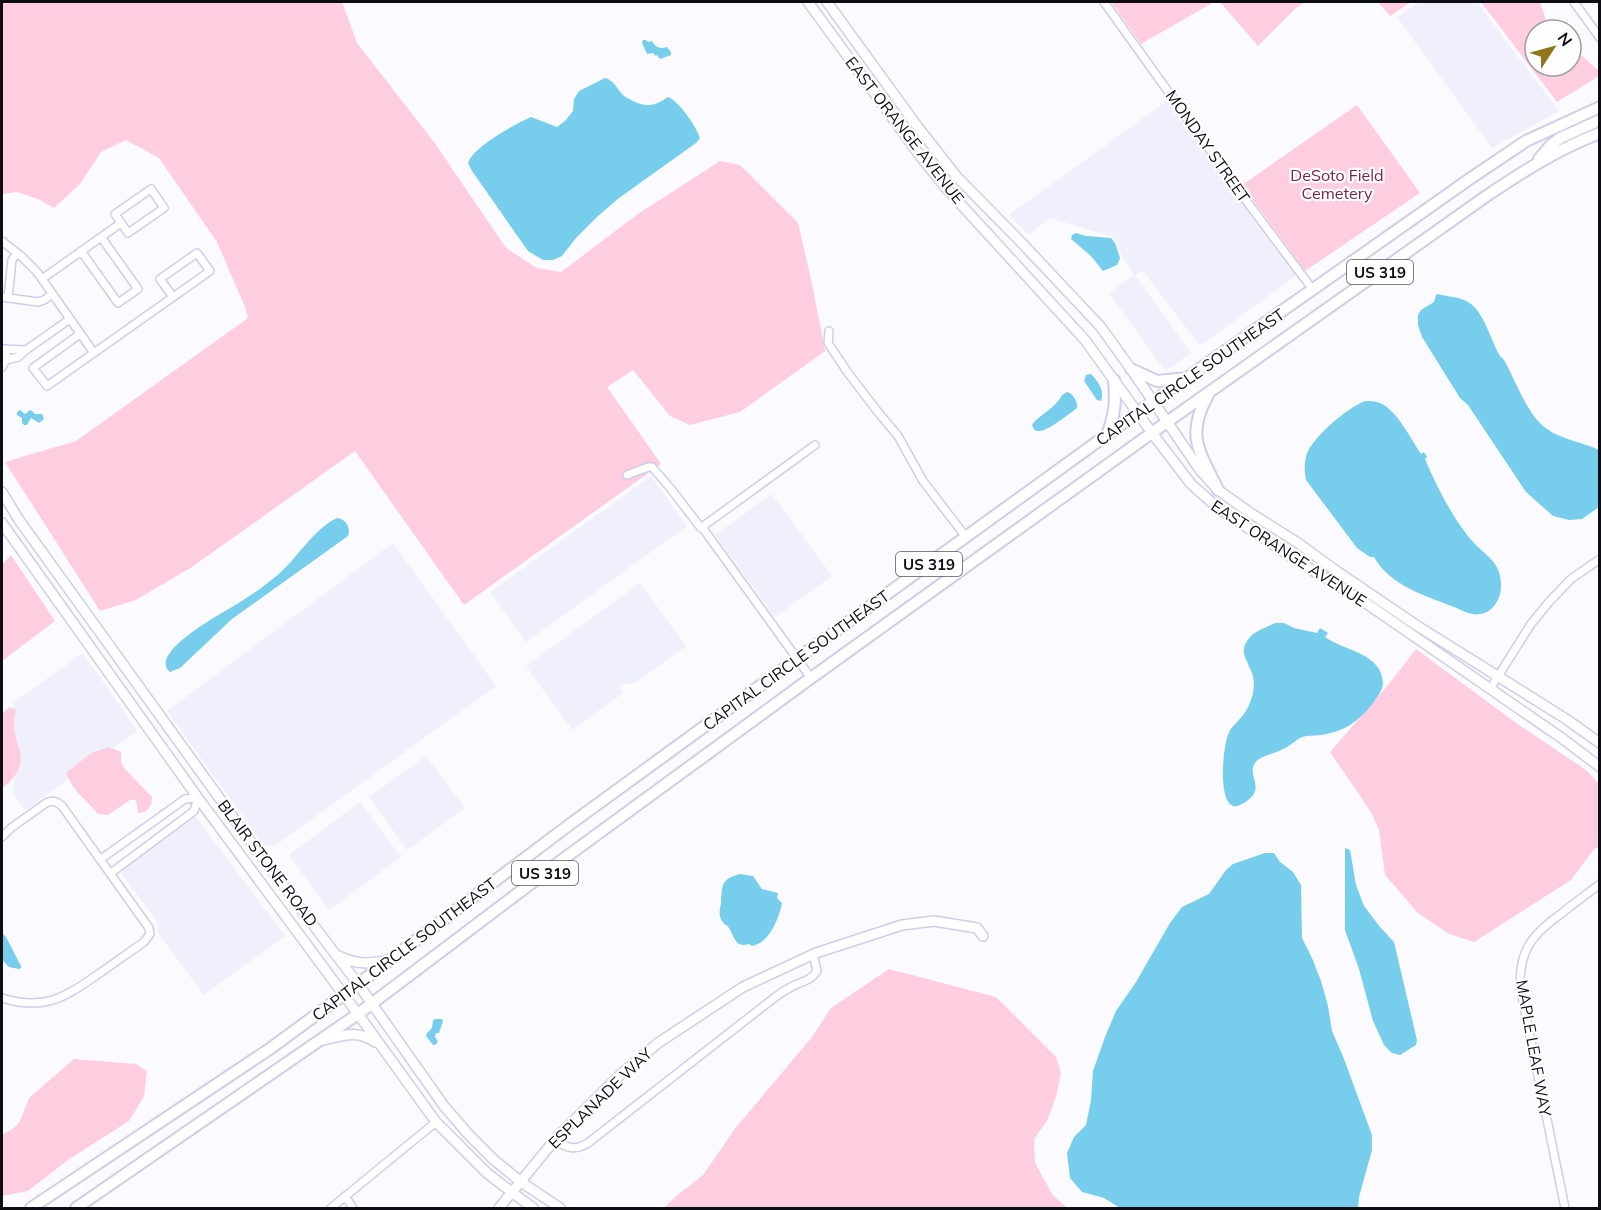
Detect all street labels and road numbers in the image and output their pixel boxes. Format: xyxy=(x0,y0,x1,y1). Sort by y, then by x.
street label: EAST ORANGE AVENUE xyxy=(841,52,969,208)
street label: MONDAY STREET xyxy=(1162,86,1255,207)
road number: US 319 xyxy=(1347,260,1413,284)
street label: CAPITAL CIRCLE SOUTHEAST xyxy=(1092,304,1288,450)
street label: EAST ORANGE AVENUE xyxy=(1208,495,1370,611)
road number: US 319 xyxy=(896,552,962,576)
street label: CAPITAL CIRCLE SOUTHEAST xyxy=(699,585,893,734)
street label: BLAIR STONE ROAD xyxy=(214,796,322,930)
road number: US 319 xyxy=(512,861,578,885)
street label: CAPITAL CIRCLE SOUTHEAST xyxy=(308,873,500,1025)
street label: MAPLE LEAF WAY xyxy=(1512,978,1556,1118)
street label: ESPLANADE WAY xyxy=(544,1043,656,1153)

